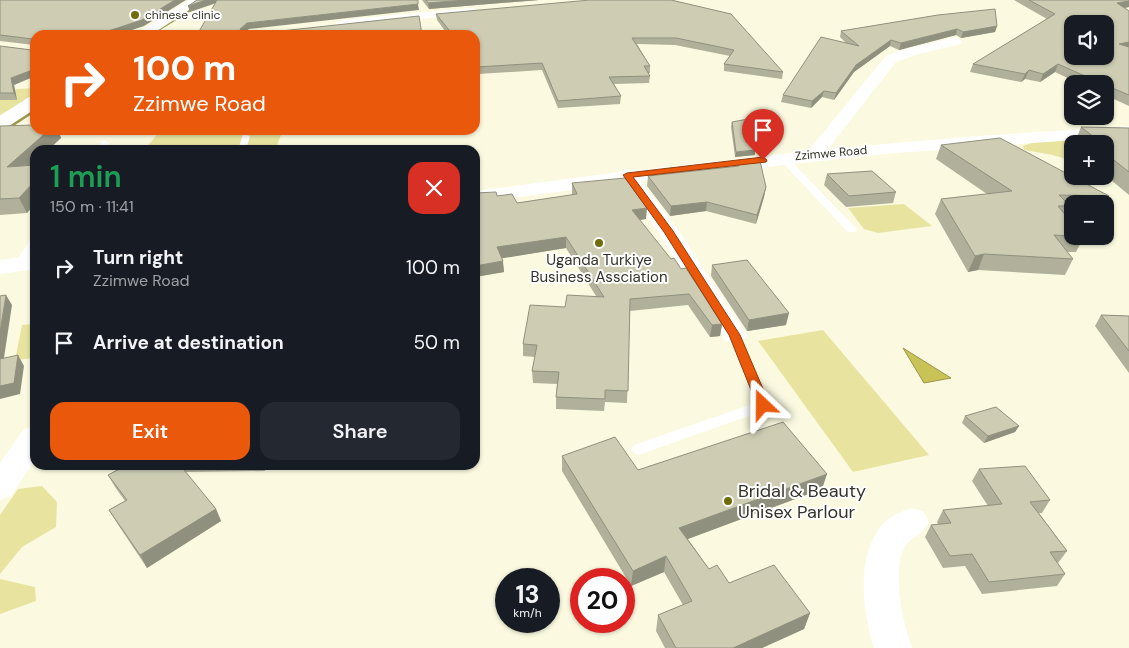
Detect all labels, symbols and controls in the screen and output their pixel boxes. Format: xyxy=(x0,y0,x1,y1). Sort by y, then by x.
place label: chinese clinic xyxy=(145,7,221,23)
marker: chinese clinic xyxy=(129,9,141,21)
map controls xyxy=(1064,15,1114,245)
button: sound xyxy=(1064,15,1114,65)
text: 100 m xyxy=(133,45,236,91)
icon: right xyxy=(50,50,115,115)
button: layers xyxy=(1064,75,1114,125)
text: Zzimwe Road xyxy=(133,89,266,118)
pin xyxy=(742,109,784,160)
icon: arrive xyxy=(749,116,777,144)
button: + xyxy=(1064,135,1114,185)
street label: Zzimwe Road xyxy=(794,142,868,164)
text: 1 min xyxy=(50,157,122,196)
button: close xyxy=(408,162,460,214)
button: − xyxy=(1064,195,1114,245)
text: 150 m · 11:41 xyxy=(50,196,134,217)
marker: Uganda Turkiye Business Assciation xyxy=(593,237,605,249)
text: Turn right xyxy=(93,245,183,270)
place label: Uganda Turkiye Business Assciation xyxy=(530,250,668,287)
icon: right xyxy=(50,254,78,282)
text: 100 m xyxy=(406,255,460,280)
text: Zzimwe Road xyxy=(93,270,190,291)
icon: arrive xyxy=(50,329,78,357)
text: Arrive at destination xyxy=(93,330,284,355)
text: 50 m xyxy=(413,330,460,355)
position arrow xyxy=(736,378,788,430)
button: Exit xyxy=(50,402,250,460)
button: Share xyxy=(260,402,460,460)
place label: Bridal & Beauty Unisex Parlour xyxy=(738,479,866,524)
marker: Bridal & Beauty Unisex Parlour xyxy=(722,495,734,507)
speed limit sign: 20 xyxy=(570,568,635,633)
text: 13 xyxy=(515,578,540,611)
text: km/h xyxy=(513,605,542,621)

